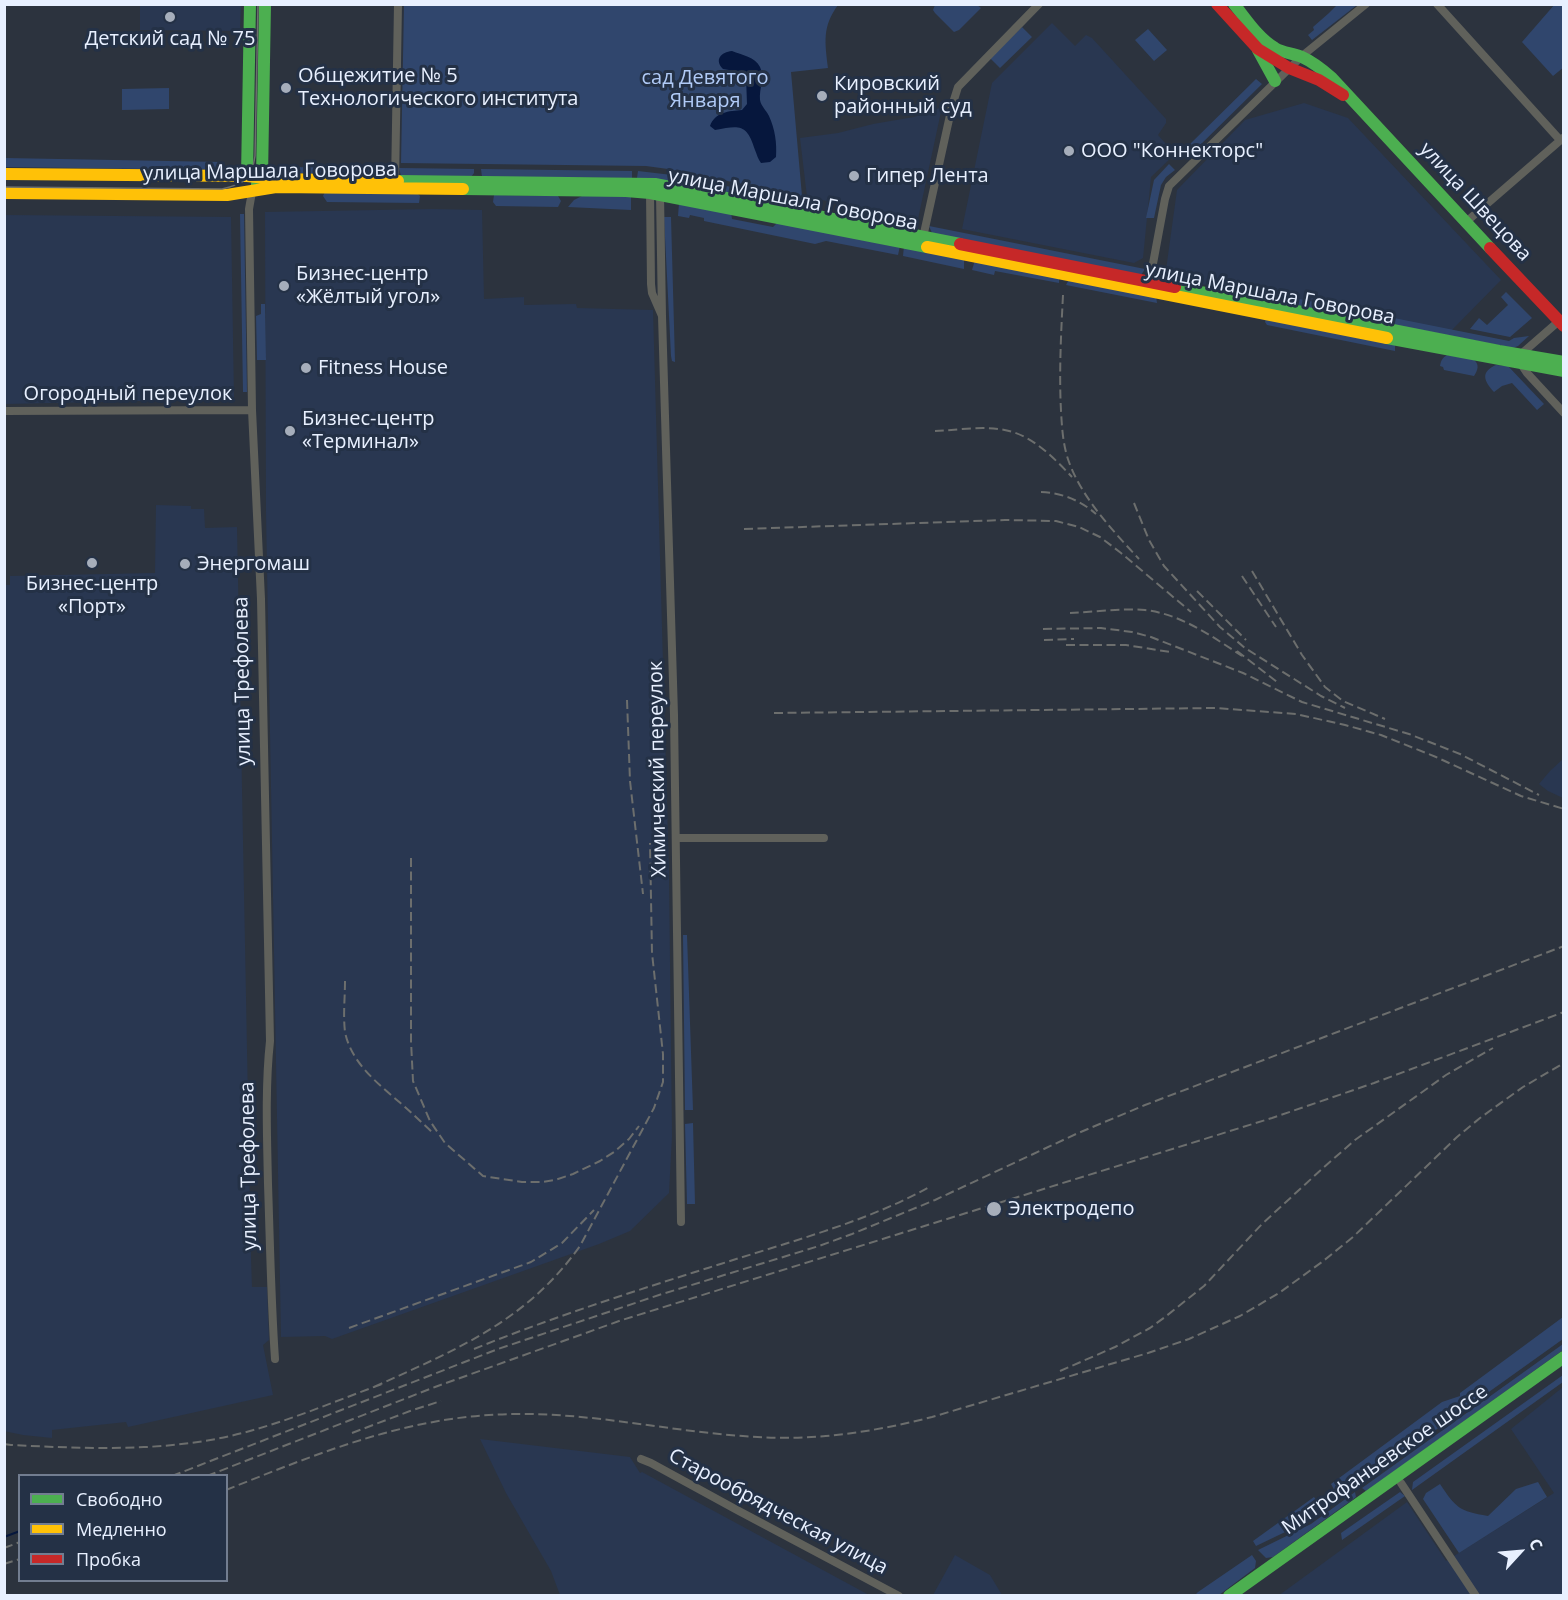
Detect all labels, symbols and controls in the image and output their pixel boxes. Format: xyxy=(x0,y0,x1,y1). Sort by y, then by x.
marker: Детский сад № 75 xyxy=(163,10,177,24)
place label: Детский сад № 75 xyxy=(85,27,255,51)
place label: Общежитие № 5 Технологического института xyxy=(298,64,578,111)
park label: сад Девятого Января xyxy=(642,66,768,113)
place label: Кировский районный суд xyxy=(834,72,972,119)
marker: Общежитие № 5 Технологического института xyxy=(279,81,293,95)
marker: Кировский районный суд xyxy=(815,89,829,103)
street label: улица Швецова xyxy=(1414,138,1536,266)
place label: ООО "Коннекторс" xyxy=(1081,139,1263,163)
marker: ООО "Коннекторс" xyxy=(1062,144,1076,158)
street label: улица Маршала Говорова xyxy=(143,158,397,186)
street label: улица Маршала Говорова xyxy=(666,164,920,236)
place label: Гипер Лента xyxy=(866,164,989,188)
marker: Гипер Лента xyxy=(847,169,861,183)
street label: улица Маршала Говорова xyxy=(1143,258,1397,330)
place label: Бизнес-центр «Жёлтый угол» xyxy=(296,262,440,309)
marker: Бизнес-центр «Жёлтый угол» xyxy=(277,279,291,293)
place label: Fitness House xyxy=(318,356,448,380)
marker: Fitness House xyxy=(299,361,313,375)
street label: Огородный переулок xyxy=(24,382,232,406)
place label: Бизнес-центр «Терминал» xyxy=(302,407,435,454)
marker: Бизнес-центр «Терминал» xyxy=(283,424,297,438)
place label: Энергомаш xyxy=(197,552,310,576)
marker: Бизнес-центр «Порт» xyxy=(85,556,99,570)
marker: Энергомаш xyxy=(178,557,192,571)
place label: Бизнес-центр «Порт» xyxy=(26,572,158,619)
street label: улица Трефолева xyxy=(230,596,256,766)
street label: Химический переулок xyxy=(644,661,672,877)
street label: улица Трефолева xyxy=(236,1081,262,1251)
place label: Электродепо xyxy=(1008,1197,1134,1221)
marker: Электродепо xyxy=(985,1200,1003,1218)
street label: Митрофаньевское шоссе xyxy=(1278,1380,1492,1540)
street label: Старообрядческая улица xyxy=(664,1444,892,1580)
legend xyxy=(18,1474,228,1582)
text: Свободно xyxy=(76,1487,163,1511)
text: Медленно xyxy=(76,1517,167,1541)
north arrow xyxy=(1490,1522,1550,1582)
text: С xyxy=(1524,1535,1548,1554)
text: Пробка xyxy=(76,1547,141,1571)

